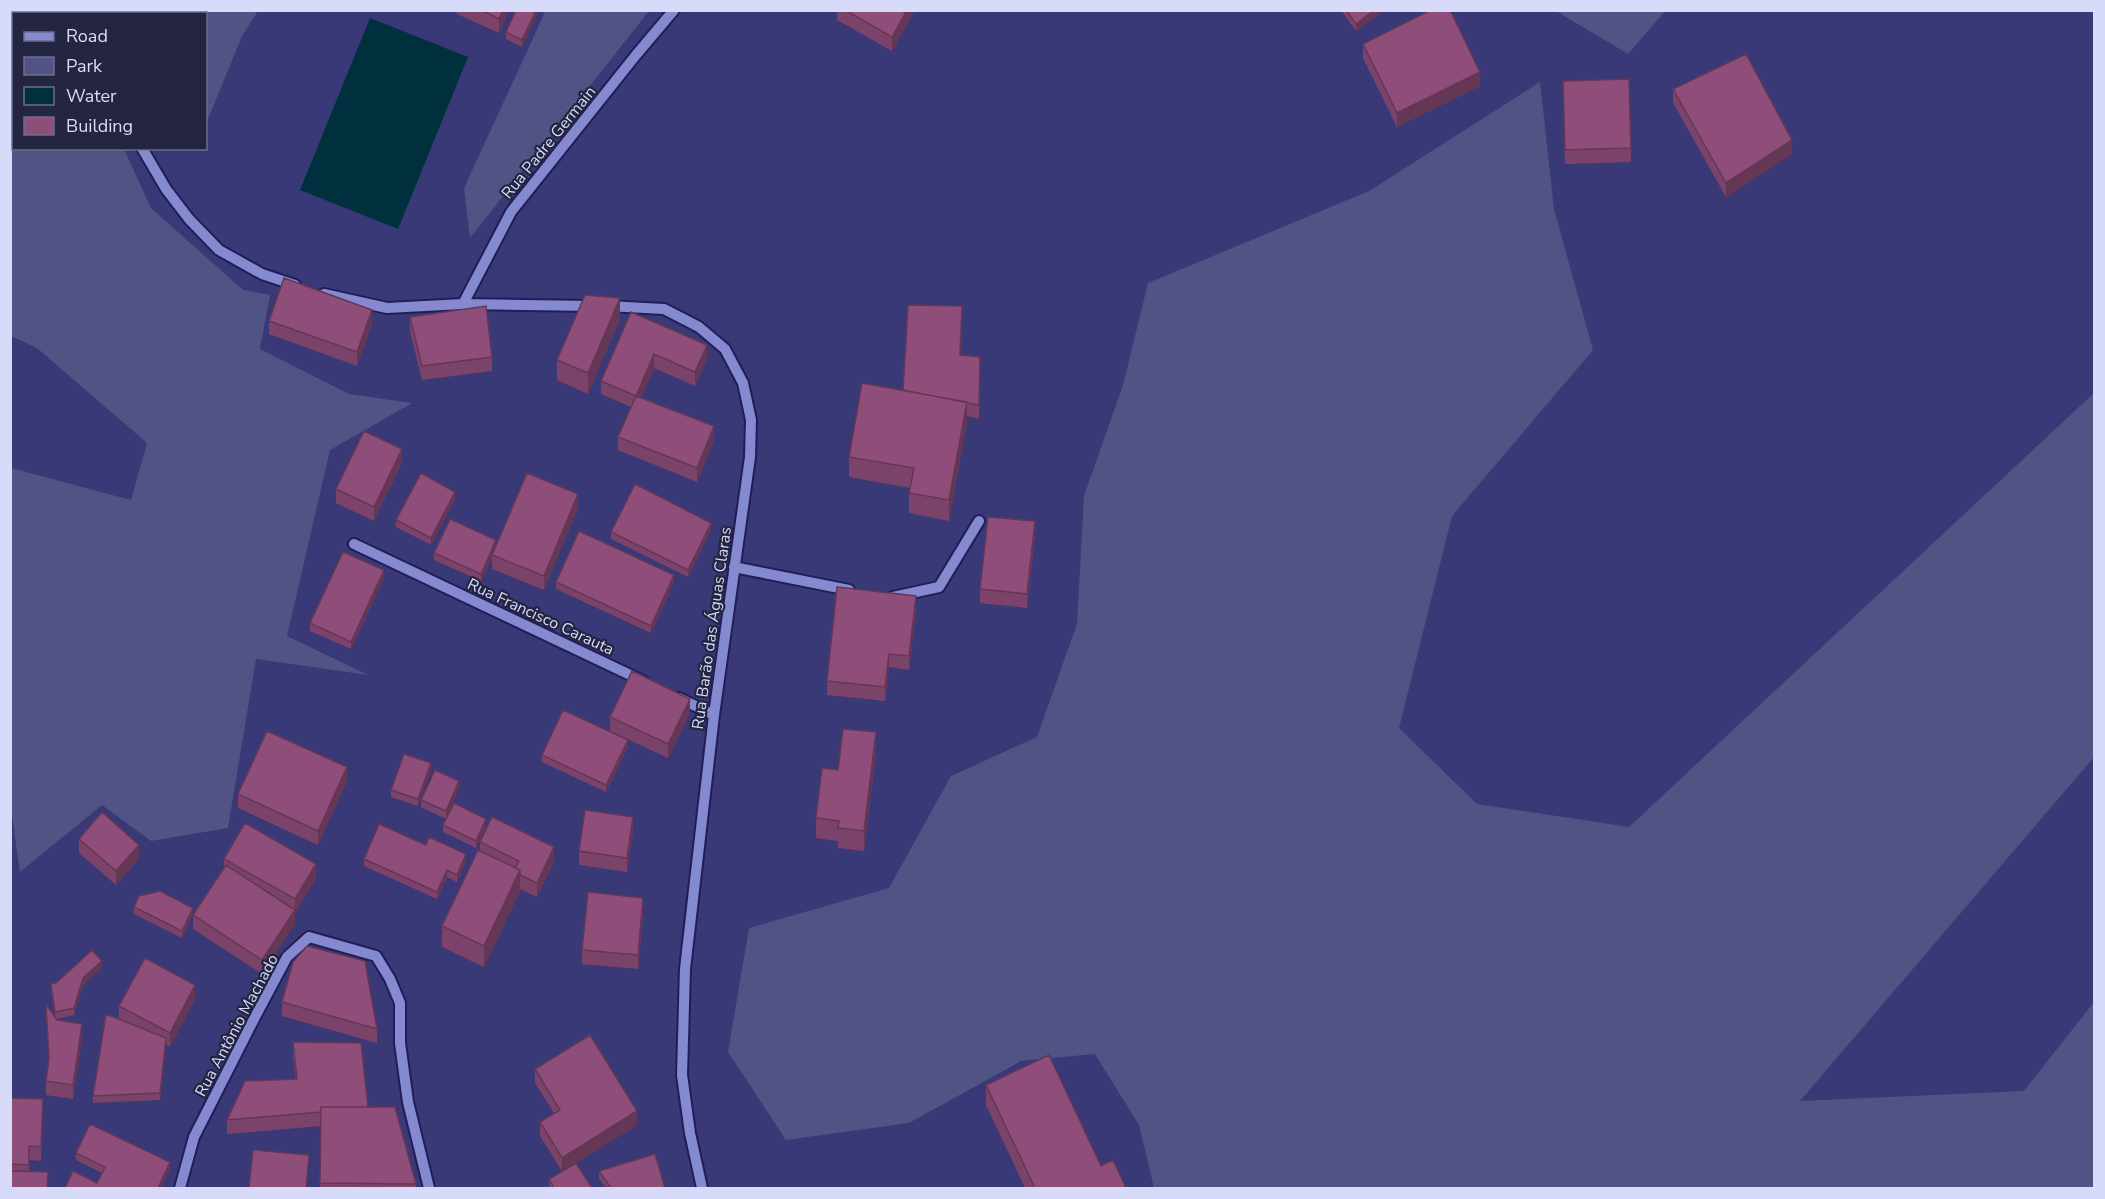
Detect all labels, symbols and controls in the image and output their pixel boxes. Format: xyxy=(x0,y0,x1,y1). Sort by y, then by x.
legend xyxy=(12,12,207,150)
text: Road xyxy=(66,24,108,48)
text: Park xyxy=(66,54,103,78)
street label: Rua Padre Germain xyxy=(497,82,601,204)
text: Water xyxy=(66,84,117,108)
text: Building xyxy=(66,114,133,138)
street label: Rua Barão das Águas Claras xyxy=(687,525,737,731)
street label: Rua Francisco Carauta xyxy=(464,573,617,661)
street label: Rua Antônio Machado xyxy=(190,950,284,1101)

